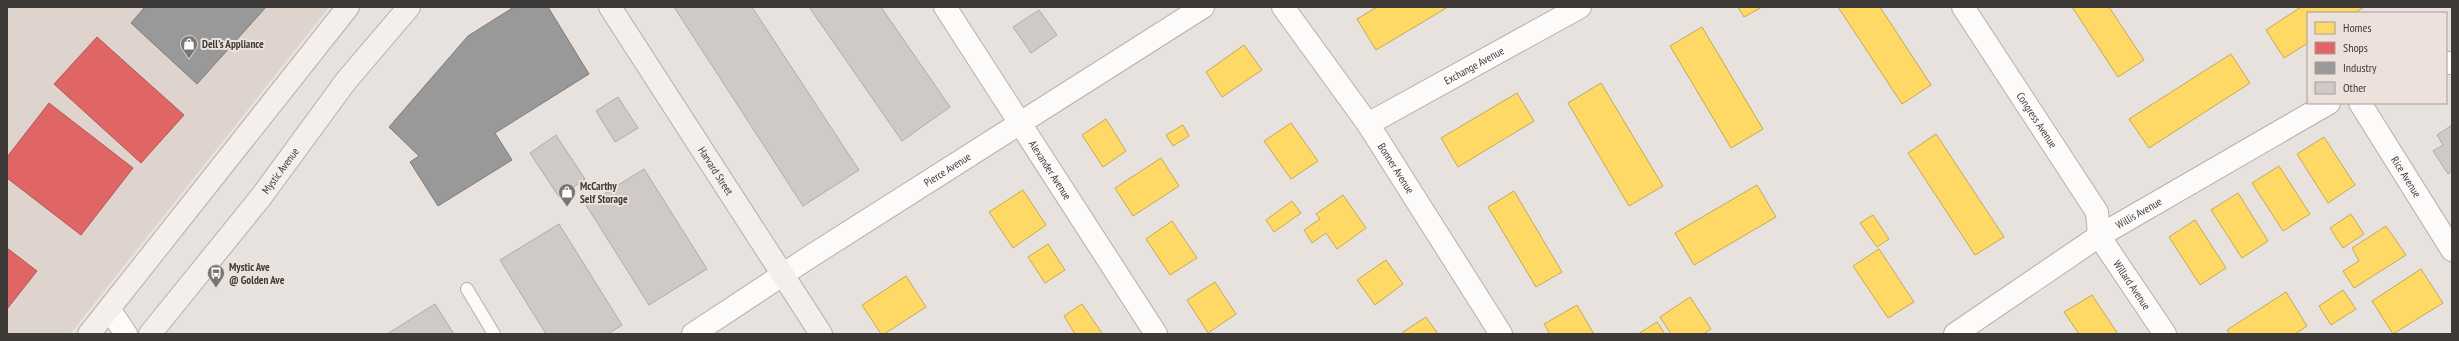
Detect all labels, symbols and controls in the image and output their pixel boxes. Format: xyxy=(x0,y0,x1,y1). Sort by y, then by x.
legend xyxy=(2307,12,2447,104)
text: Homes xyxy=(2343,20,2371,35)
shop icon: Dell's Appliance xyxy=(179,34,199,59)
place label: Dell's Appliance xyxy=(202,37,264,51)
text: Shops xyxy=(2343,40,2368,55)
street label: Exchange Avenue xyxy=(1442,43,1507,88)
text: Industry xyxy=(2343,60,2377,75)
text: Other xyxy=(2343,80,2367,95)
street label: Congress Avenue xyxy=(2013,89,2060,151)
street label: Alexander Avenue xyxy=(1026,138,1075,203)
street label: Bonner Avenue xyxy=(1375,140,1417,197)
street label: Mystic Avenue xyxy=(259,144,302,197)
street label: Harvard Street xyxy=(695,144,737,198)
street label: Pierce Avenue xyxy=(921,149,974,190)
street label: Rice Avenue xyxy=(2388,154,2424,200)
place label: McCarthy Self Storage xyxy=(580,179,628,206)
shop icon: McCarthy Self Storage xyxy=(557,182,577,207)
street label: Willis Avenue xyxy=(2113,194,2165,232)
street label: Willard Avenue xyxy=(2110,257,2154,313)
place label: Mystic Ave @ Golden Ave xyxy=(229,260,285,287)
bus stop icon: Mystic Ave @ Golden Ave xyxy=(206,263,226,288)

